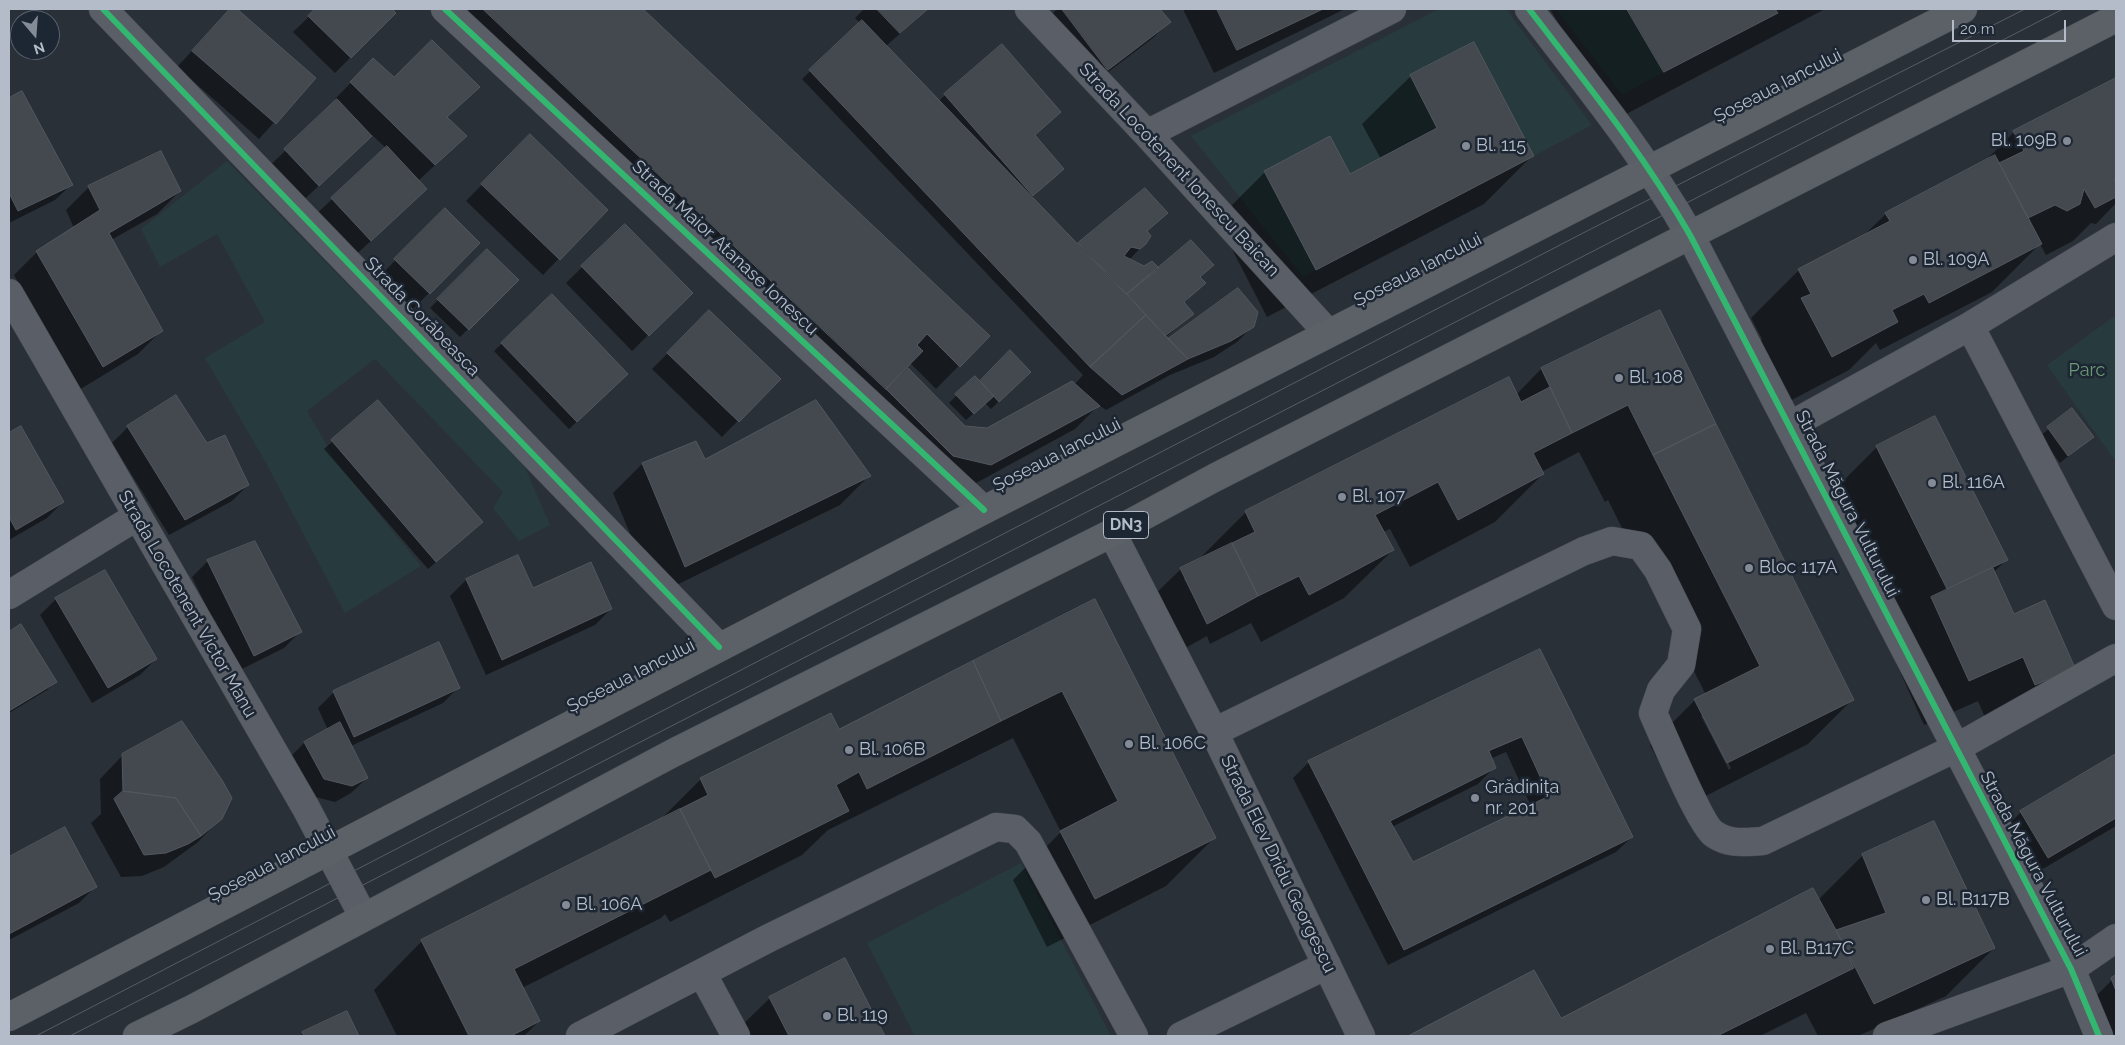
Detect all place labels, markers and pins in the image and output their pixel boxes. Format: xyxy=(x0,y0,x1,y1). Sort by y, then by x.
place label: Bl. 109B xyxy=(1991,130,2057,152)
place label: Bl. 115 xyxy=(1476,135,1526,157)
marker: Bl. 109B xyxy=(2061,135,2073,147)
marker: Bl. 115 xyxy=(1460,140,1472,152)
place label: Bl. 109A xyxy=(1923,249,1989,271)
marker: Bl. 109A xyxy=(1907,254,1919,266)
place label: Bl. 108 xyxy=(1629,367,1683,389)
marker: Bl. 108 xyxy=(1613,372,1625,384)
place label: Bl. 116A xyxy=(1942,472,2005,494)
marker: Bl. 116A xyxy=(1926,477,1938,489)
place label: Bl. 107 xyxy=(1352,486,1405,508)
marker: Bl. 107 xyxy=(1336,491,1348,503)
place label: Bloc 117A xyxy=(1759,557,1837,579)
marker: Bloc 117A xyxy=(1743,562,1755,574)
place label: Bl. 106C xyxy=(1139,733,1206,755)
marker: Bl. 106C xyxy=(1123,738,1135,750)
place label: Bl. 106B xyxy=(859,739,925,761)
marker: Bl. 106B xyxy=(843,744,855,756)
place label: Grădinița nr. 201 xyxy=(1485,777,1559,820)
marker: Grădinița nr. 201 xyxy=(1469,792,1481,804)
place label: Bl. B117B xyxy=(1936,889,2010,911)
place label: Bl. 106A xyxy=(576,894,642,916)
marker: Bl. B117B xyxy=(1920,894,1932,906)
marker: Bl. 106A xyxy=(560,899,572,911)
place label: Bl. B117C xyxy=(1780,938,1854,960)
marker: Bl. B117C xyxy=(1764,943,1776,955)
place label: Bl. 119 xyxy=(837,1005,888,1027)
marker: Bl. 119 xyxy=(821,1010,833,1022)

